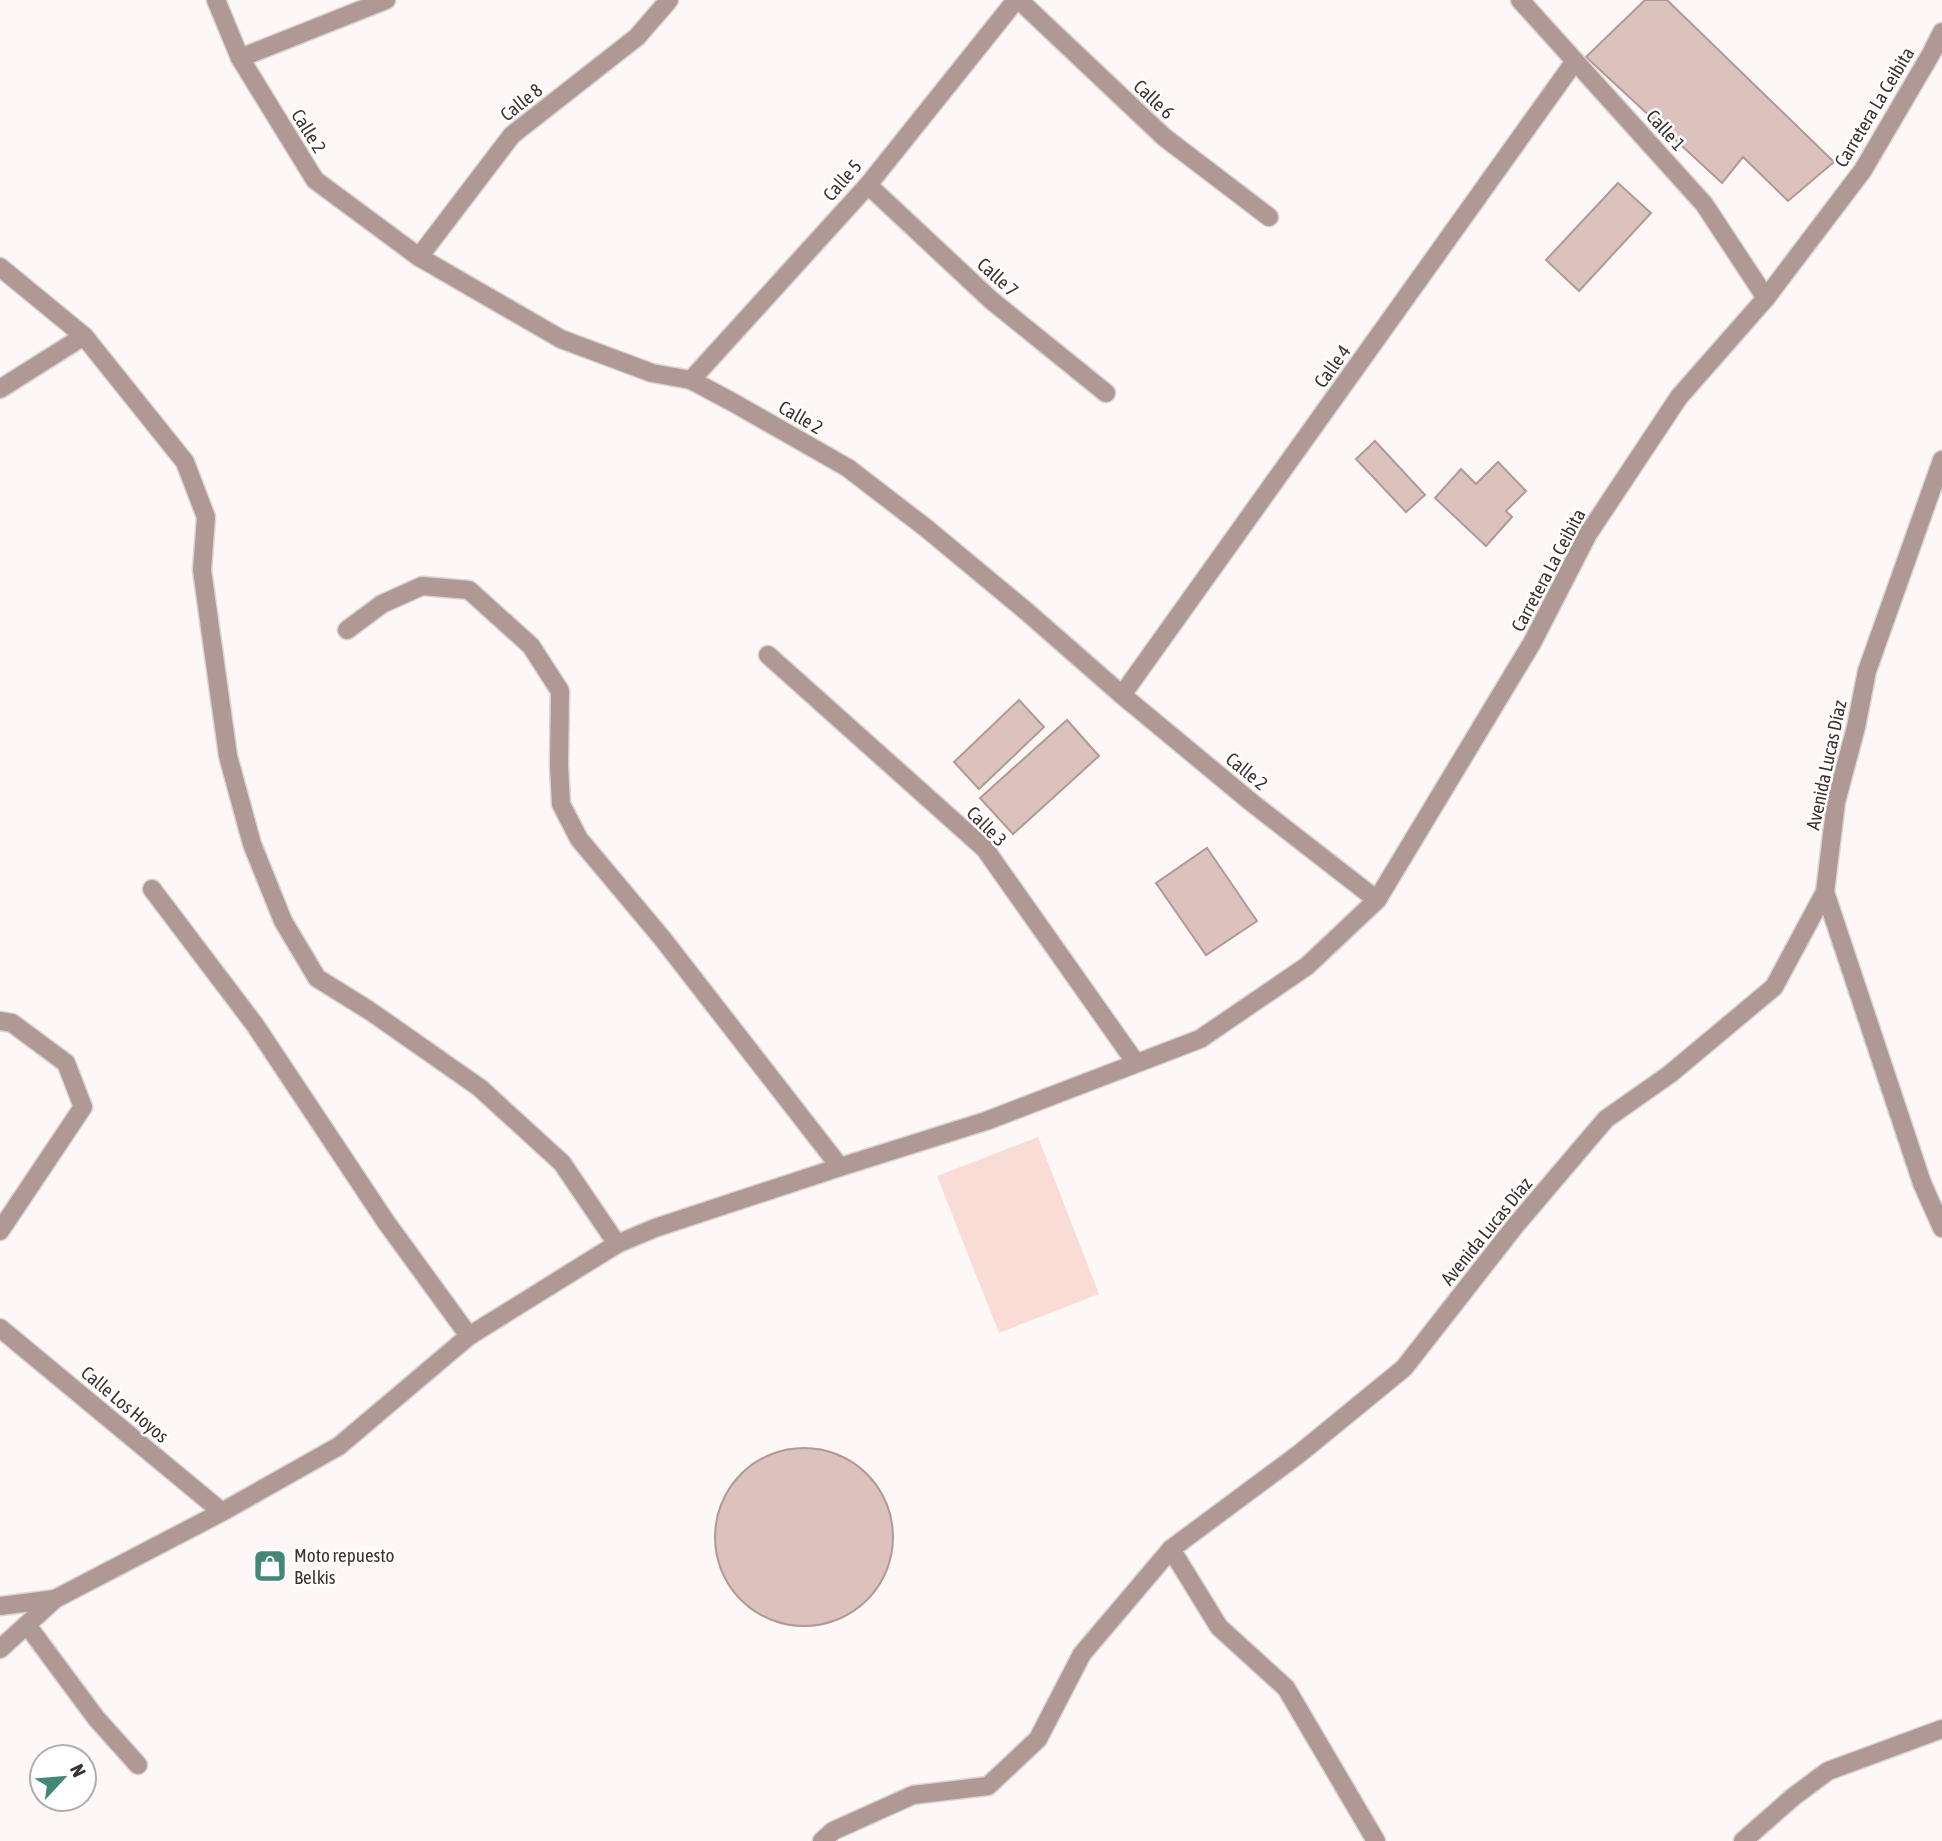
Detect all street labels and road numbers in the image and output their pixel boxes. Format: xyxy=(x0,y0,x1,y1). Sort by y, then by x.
street label: Carretera La Ceibita xyxy=(1830,43,1918,171)
street label: Calle 6 xyxy=(1129,75,1179,123)
street label: Calle 8 xyxy=(496,78,546,125)
street label: Calle 2 xyxy=(287,105,331,157)
street label: Calle 1 xyxy=(1642,105,1690,155)
street label: Calle 5 xyxy=(818,155,866,205)
street label: Calle 7 xyxy=(973,253,1023,301)
street label: Calle 4 xyxy=(1309,340,1355,392)
street label: Calle 2 xyxy=(775,396,827,438)
street label: Carretera La Ceibita xyxy=(1506,505,1590,635)
street label: Avenida Lucas Díaz xyxy=(1802,698,1851,832)
street label: Calle 2 xyxy=(1222,748,1272,794)
street label: Calle 3 xyxy=(962,801,1012,851)
street label: Avenida Lucas Díaz xyxy=(1436,1173,1536,1289)
street label: Calle Los Hoyos xyxy=(77,1361,173,1447)

